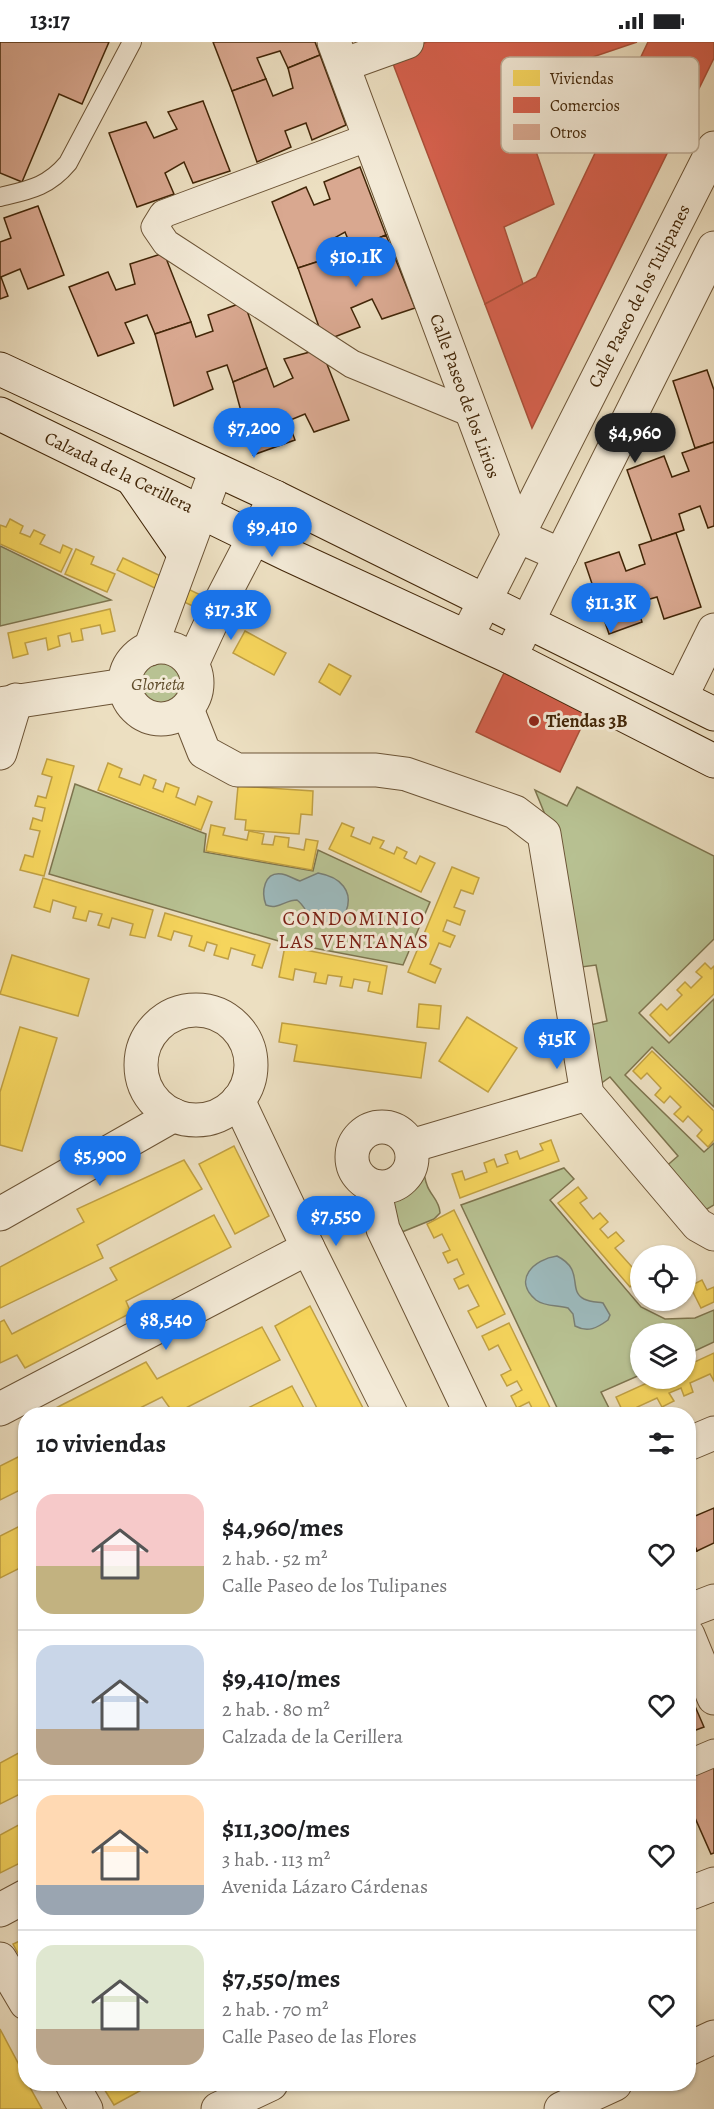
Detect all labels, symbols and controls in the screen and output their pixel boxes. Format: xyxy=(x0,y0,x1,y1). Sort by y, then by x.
text: 13:17 xyxy=(30,6,70,36)
legend xyxy=(501,57,699,153)
text: Viviendas xyxy=(549,68,614,90)
text: Comercios xyxy=(550,95,620,117)
text: Otros xyxy=(550,122,587,144)
street label: Calle Paseo de los Tulipanes xyxy=(582,200,696,392)
pin: $10.1K xyxy=(307,237,405,288)
text: $10.1K xyxy=(330,243,382,270)
street label: Calle Paseo de los Lirios xyxy=(424,310,506,482)
pin: $7,200 xyxy=(205,408,303,459)
pin: $4,960 xyxy=(586,413,684,464)
text: $7,200 xyxy=(227,414,281,441)
text: $4,960 xyxy=(609,419,661,446)
street label: Calzada de la Cerillera xyxy=(41,426,198,519)
pin: $9,410 xyxy=(223,507,321,558)
text: $9,410 xyxy=(247,513,297,540)
pin: $11.3K xyxy=(562,583,660,634)
text: $11.3K xyxy=(586,589,636,616)
pin: $17.3K xyxy=(182,590,280,641)
text: $17.3K xyxy=(205,596,257,623)
park label: Glorieta xyxy=(131,672,185,696)
place label: Tiendas 3B xyxy=(546,709,628,733)
marker: Tiendas 3B xyxy=(527,714,541,728)
district label: CONDOMINIO LAS VENTANAS xyxy=(278,905,430,955)
pin: $15K xyxy=(521,1019,593,1070)
text: $15K xyxy=(538,1025,576,1052)
pin: $5,900 xyxy=(51,1136,149,1187)
text: $5,900 xyxy=(74,1142,126,1169)
pin: $7,550 xyxy=(287,1196,385,1247)
text: $7,550 xyxy=(311,1202,361,1229)
map controls xyxy=(630,1245,696,1389)
button: locate xyxy=(630,1245,696,1311)
pin: $8,540 xyxy=(117,1300,215,1351)
text: $8,540 xyxy=(140,1306,192,1333)
button: layers xyxy=(630,1323,696,1389)
text: 10 viviendas xyxy=(36,1426,166,1461)
icon: filters xyxy=(645,1427,678,1460)
text: $4,960/mes xyxy=(222,1510,344,1545)
icon: home xyxy=(84,1518,156,1590)
icon: heart xyxy=(645,1538,678,1571)
text: 2 hab. · 52 m² xyxy=(222,1545,328,1572)
text: Calle Paseo de los Tulipanes xyxy=(222,1572,447,1599)
text: $9,410/mes xyxy=(222,1661,341,1696)
icon: home xyxy=(84,1669,156,1741)
icon: heart xyxy=(645,1689,678,1722)
text: 2 hab. · 80 m² xyxy=(222,1696,330,1723)
text: Calzada de la Cerillera xyxy=(222,1723,403,1750)
text: $11,300/mes xyxy=(222,1811,350,1846)
icon: home xyxy=(84,1819,156,1891)
icon: heart xyxy=(645,1839,678,1872)
text: 3 hab. · 113 m² xyxy=(222,1846,330,1873)
text: Avenida Lázaro Cárdenas xyxy=(222,1873,428,1900)
text: $7,550/mes xyxy=(222,1961,340,1996)
icon: home xyxy=(84,1969,156,2041)
icon: heart xyxy=(645,1989,678,2022)
text: 2 hab. · 70 m² xyxy=(222,1996,329,2023)
text: Calle Paseo de las Flores xyxy=(222,2023,417,2050)

